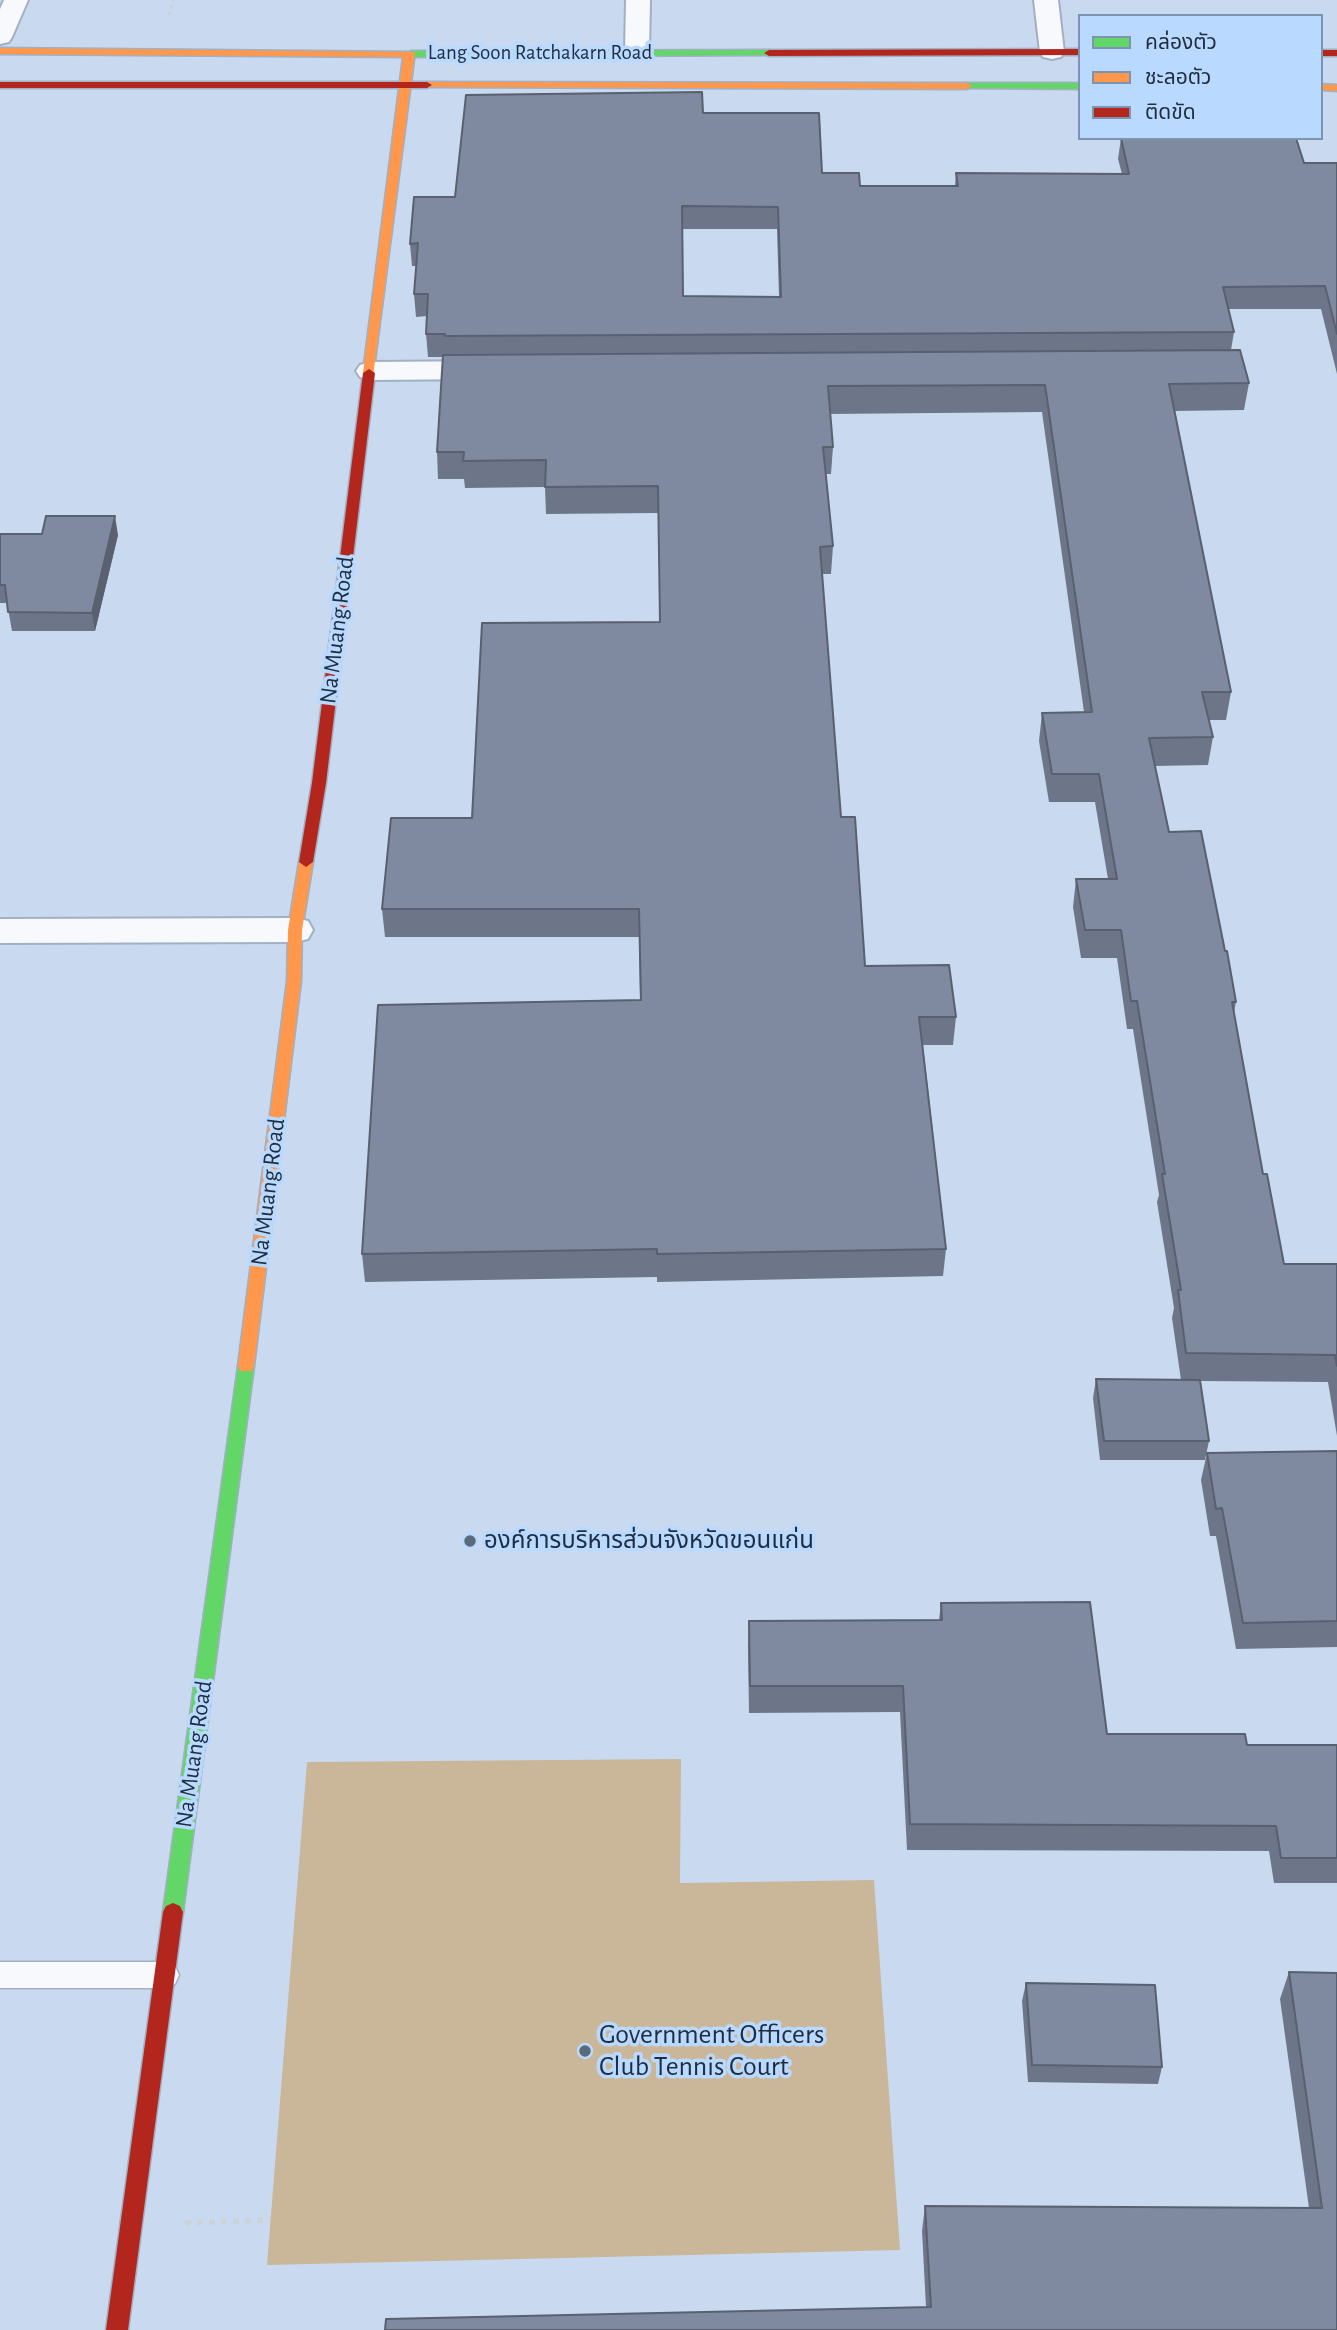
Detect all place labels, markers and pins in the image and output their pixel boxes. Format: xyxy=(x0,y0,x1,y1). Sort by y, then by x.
place label: องค์การบริหารส่วนจังหวัดขอนแก่น xyxy=(484,1527,814,1555)
marker: องค์การบริหารส่วนจังหวัดขอนแก่น xyxy=(462,1533,478,1549)
place label: Government Officers Club Tennis Court xyxy=(599,2018,824,2084)
marker: Government Officers Club Tennis Court xyxy=(577,2043,593,2059)

